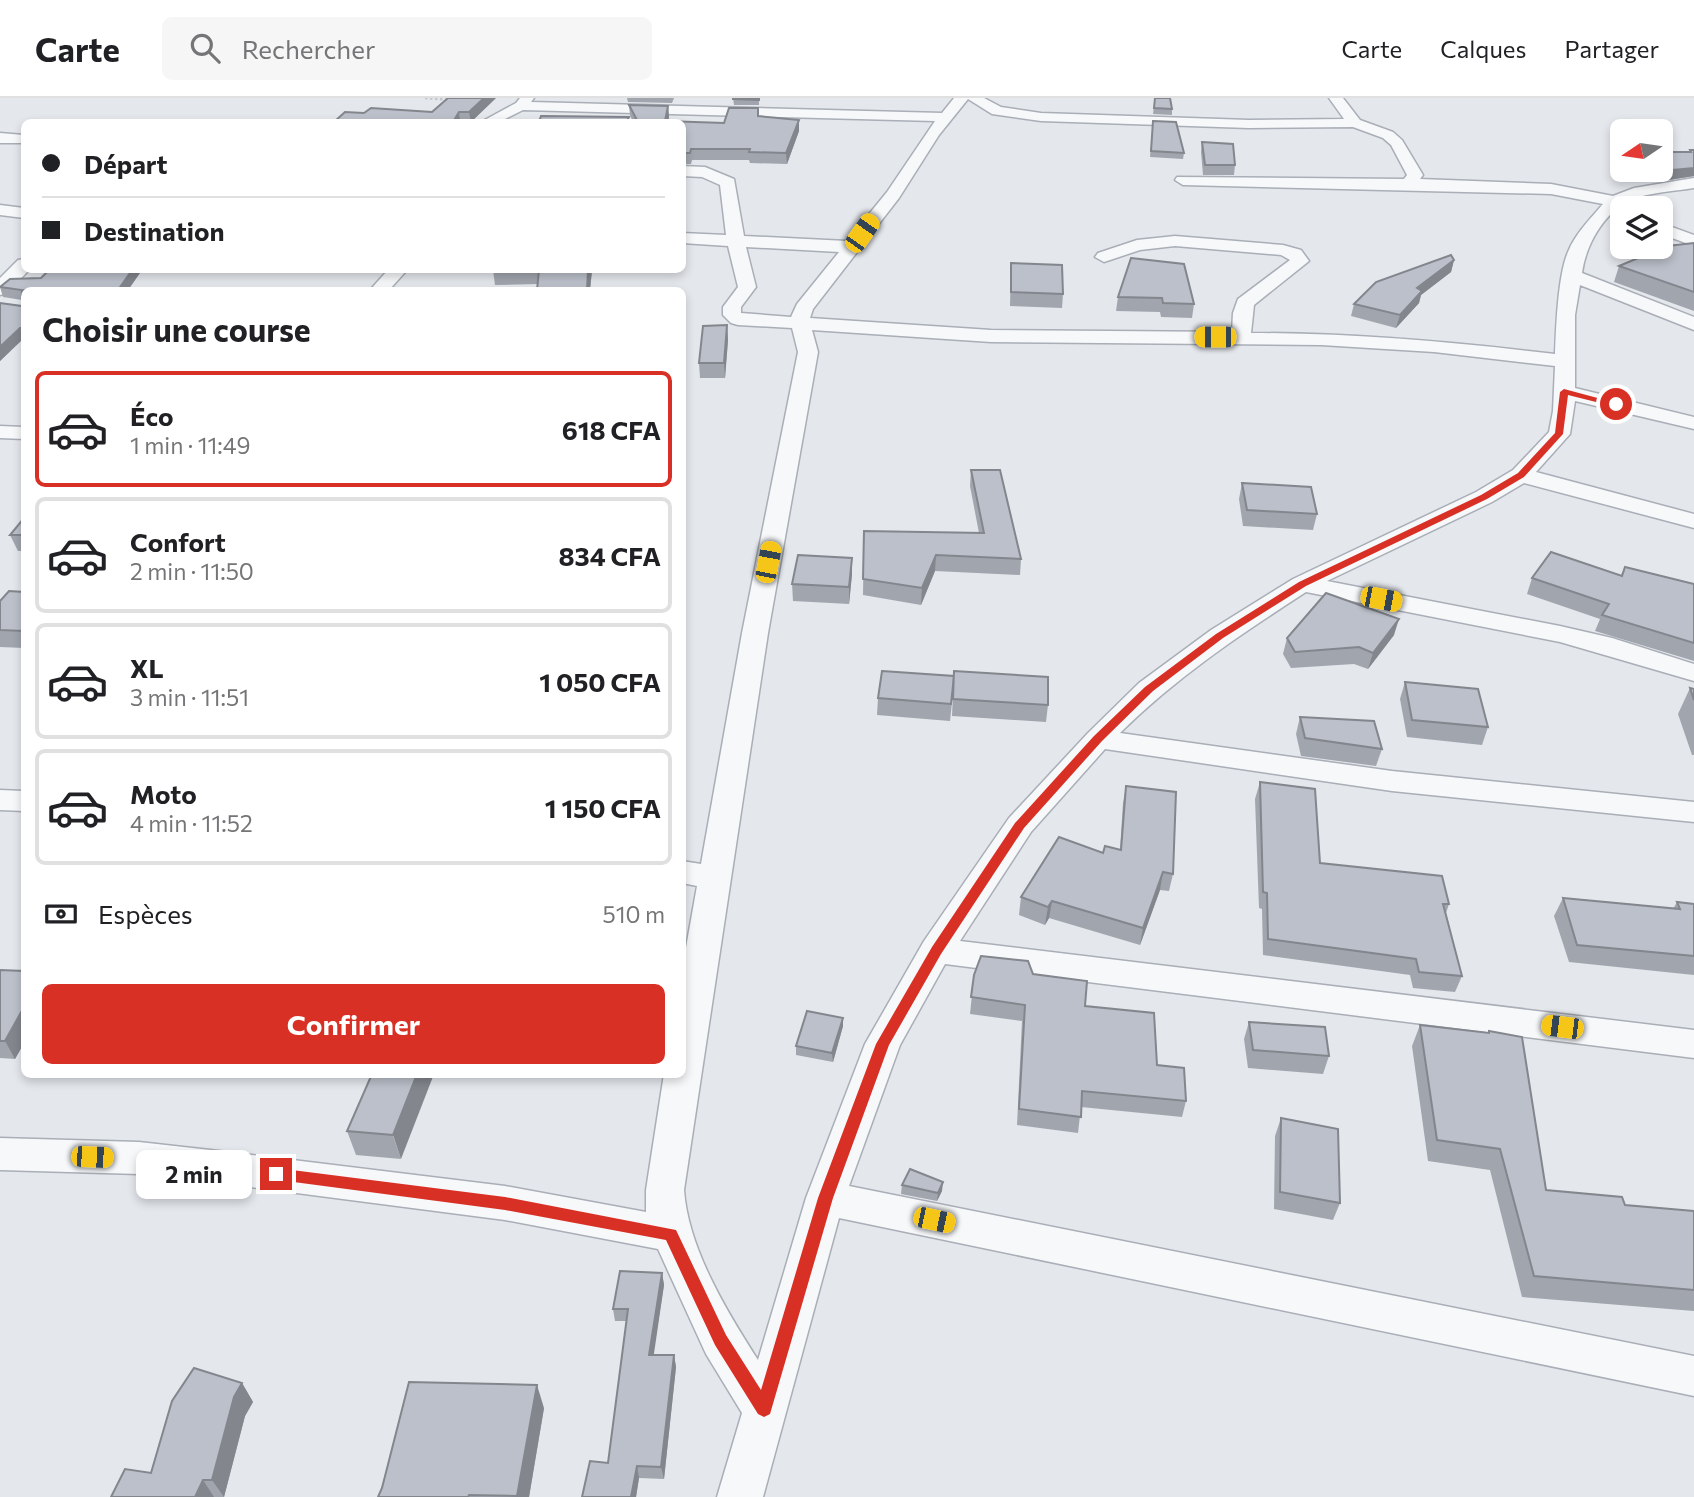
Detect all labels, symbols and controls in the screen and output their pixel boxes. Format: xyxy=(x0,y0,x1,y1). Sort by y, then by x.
search box xyxy=(162,17,652,80)
text: Carte xyxy=(35,28,120,69)
icon: search xyxy=(186,29,224,67)
text: Rechercher xyxy=(242,33,375,64)
text: Carte xyxy=(1341,34,1402,63)
text: Calques xyxy=(1440,34,1526,63)
text: Partager xyxy=(1564,34,1659,63)
north arrow xyxy=(1610,119,1673,182)
map controls xyxy=(1610,119,1673,259)
text: Départ xyxy=(84,148,168,179)
button: layers xyxy=(1610,196,1673,259)
car xyxy=(842,210,883,256)
text: Destination xyxy=(84,215,225,246)
text: Choisir une course xyxy=(42,309,311,349)
car xyxy=(1195,327,1237,348)
route start xyxy=(1600,388,1632,420)
icon: car xyxy=(46,398,109,461)
text: Éco xyxy=(130,400,174,431)
text: 618 CFA xyxy=(562,414,661,445)
text: 1 min · 11:49 xyxy=(130,431,250,459)
icon: car xyxy=(46,524,109,587)
text: Confort xyxy=(130,526,226,557)
car xyxy=(754,539,783,585)
text: 834 CFA xyxy=(559,540,661,571)
text: 2 min · 11:50 xyxy=(130,557,254,585)
car xyxy=(1359,585,1404,613)
icon: car xyxy=(46,650,109,713)
text: XL xyxy=(130,652,164,683)
text: 1 050 CFA xyxy=(539,666,661,697)
text: 3 min · 11:51 xyxy=(130,683,249,711)
icon: car xyxy=(46,776,109,839)
text: Moto xyxy=(130,778,197,809)
text: 1 150 CFA xyxy=(545,792,661,823)
text: 4 min · 11:52 xyxy=(130,809,253,837)
icon: cash xyxy=(42,895,80,933)
text: Espèces xyxy=(98,898,193,929)
text: 510 m xyxy=(602,900,665,928)
button: Confirmer xyxy=(42,984,665,1064)
car xyxy=(1540,1014,1585,1040)
car xyxy=(71,1146,114,1168)
callout: 2 min xyxy=(136,1150,252,1198)
route end xyxy=(260,1158,292,1190)
text: 2 min xyxy=(165,1160,223,1188)
car xyxy=(912,1205,957,1235)

